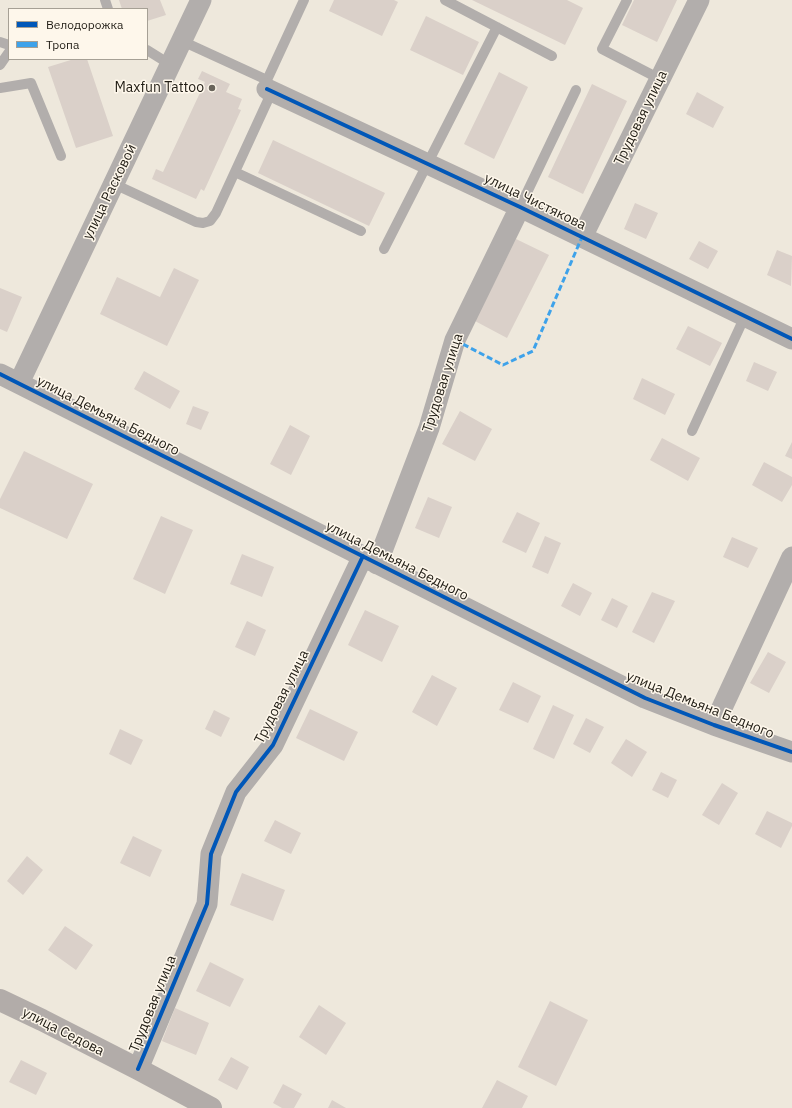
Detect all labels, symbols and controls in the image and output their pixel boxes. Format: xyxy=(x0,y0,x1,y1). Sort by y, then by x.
legend xyxy=(8,8,148,60)
text: Велодорожка xyxy=(46,17,123,32)
text: Тропа xyxy=(46,37,79,52)
street label: Трудовая улица xyxy=(611,68,671,168)
place label: Maxfun Tattoo xyxy=(114,80,204,96)
marker: Maxfun Tattoo xyxy=(207,83,217,93)
street label: улица Расковой xyxy=(80,142,140,242)
street label: улица Чистякова xyxy=(481,170,589,234)
street label: Трудовая улица xyxy=(419,331,467,435)
street label: улица Демьяна Бедного xyxy=(34,373,182,459)
street label: улица Демьяна Бедного xyxy=(323,518,471,604)
street label: Трудовая улица xyxy=(251,647,313,747)
street label: улица Демьяна Бедного xyxy=(624,668,776,742)
street label: Трудовая улица xyxy=(126,953,180,1055)
street label: улица Седова xyxy=(19,1004,107,1060)

